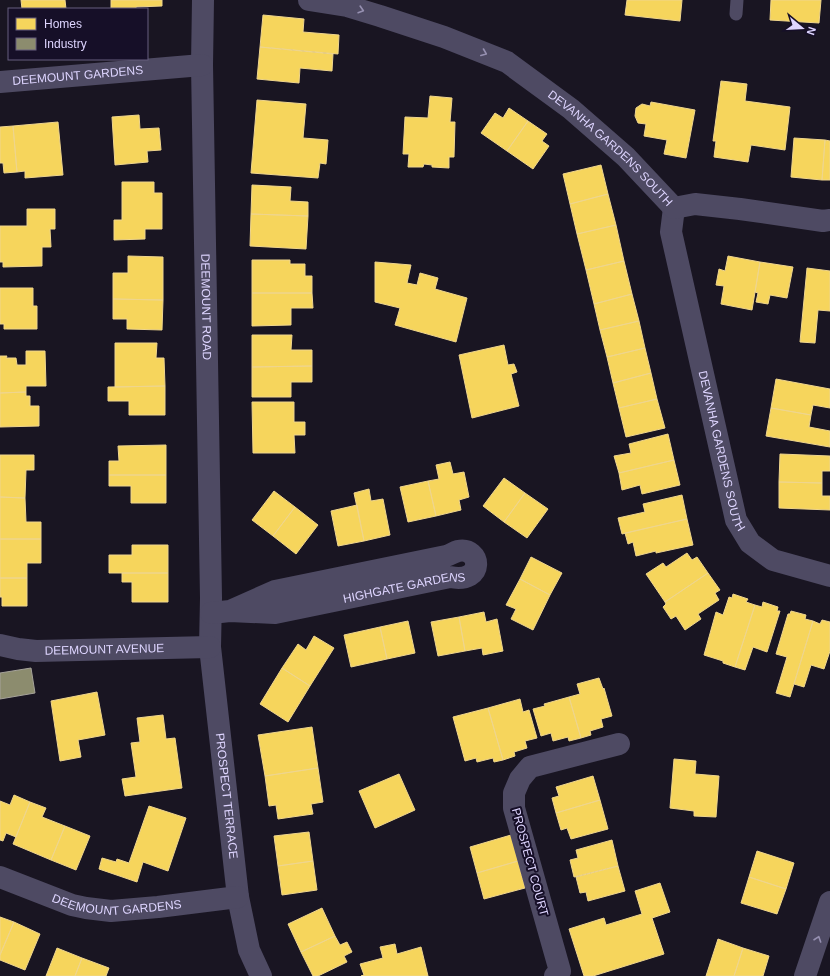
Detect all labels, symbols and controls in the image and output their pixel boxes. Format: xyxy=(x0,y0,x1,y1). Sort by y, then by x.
one-way arrow xyxy=(358,5,365,14)
legend xyxy=(8,8,148,60)
north arrow xyxy=(782,8,822,48)
text: Homes xyxy=(44,17,82,31)
text: N xyxy=(805,25,818,37)
text: Industry xyxy=(44,37,87,51)
one-way arrow xyxy=(480,49,487,57)
street label: DEEMOUNT GARDENS xyxy=(12,63,144,88)
street label: DEVANHA GARDENS SOUTH xyxy=(545,87,676,209)
street label: DEEMOUNT ROAD xyxy=(198,254,214,361)
street label: DEVANHA GARDENS SOUTH xyxy=(696,369,748,534)
street label: HIGHGATE GARDENS xyxy=(342,570,466,606)
street label: DEEMOUNT AVENUE xyxy=(44,641,164,658)
street label: PROSPECT TERRACE xyxy=(213,732,241,860)
street label: PROSPECT COURT xyxy=(509,806,551,918)
street label: DEEMOUNT GARDENS xyxy=(50,891,182,918)
one-way arrow xyxy=(813,936,821,943)

